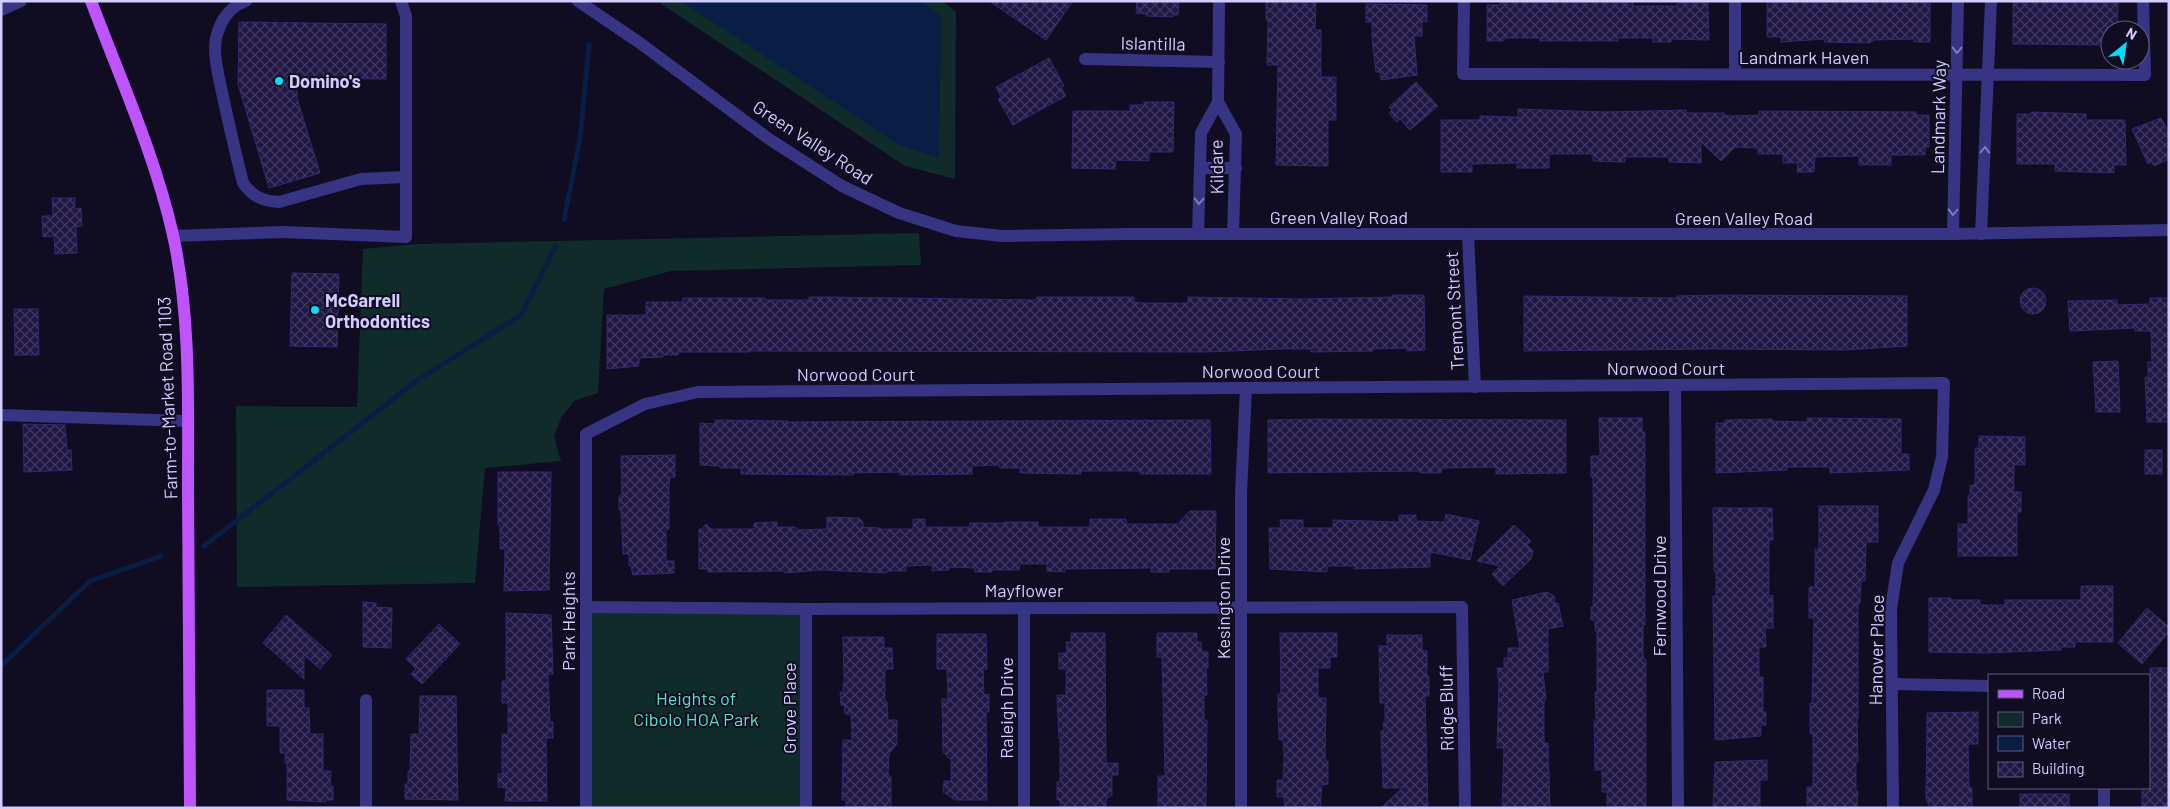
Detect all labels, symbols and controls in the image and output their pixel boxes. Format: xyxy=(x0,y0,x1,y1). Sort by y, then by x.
north arrow xyxy=(2100,20,2150,70)
text: N xyxy=(2123,24,2140,43)
street label: Islantilla xyxy=(1120,31,1186,55)
street label: Landmark Haven xyxy=(1739,46,1869,68)
one-way arrow xyxy=(1952,46,1962,54)
street label: Landmark Way xyxy=(1926,60,1950,174)
place label: Domino's xyxy=(289,70,361,92)
marker: Domino's xyxy=(273,75,285,87)
street label: Green Valley Road xyxy=(749,95,877,189)
street label: Kildare xyxy=(1205,139,1227,195)
one-way arrow xyxy=(1979,146,1990,154)
one-way arrow xyxy=(1193,197,1204,205)
street label: Green Valley Road xyxy=(1270,206,1408,228)
street label: Green Valley Road xyxy=(1675,207,1813,229)
one-way arrow xyxy=(1948,209,1958,217)
street label: Tremont Street xyxy=(1440,251,1468,371)
place label: McGarrell Orthodontics xyxy=(325,289,430,332)
street label: Farm-to-Market Road 1103 xyxy=(152,296,182,500)
marker: McGarrell Orthodontics xyxy=(309,304,321,316)
street label: Norwood Court xyxy=(1607,357,1725,379)
street label: Norwood Court xyxy=(1202,360,1320,382)
street label: Norwood Court xyxy=(797,363,915,385)
street label: Fernwood Drive xyxy=(1648,535,1670,657)
street label: Kesington Drive xyxy=(1212,537,1234,659)
street label: Park Heights xyxy=(557,571,579,671)
street label: Mayflower xyxy=(984,579,1064,601)
street label: Hanover Place xyxy=(1864,594,1888,706)
street label: Raleigh Drive xyxy=(995,657,1017,759)
street label: Grove Place xyxy=(778,662,800,754)
street label: Ridge Bluff xyxy=(1434,665,1458,751)
legend xyxy=(1988,674,2150,789)
text: Road xyxy=(2032,684,2065,702)
park label: Heights of Cibolo HOA Park xyxy=(633,687,759,730)
text: Park xyxy=(2032,709,2062,727)
text: Water xyxy=(2032,734,2071,752)
text: Building xyxy=(2032,759,2085,777)

